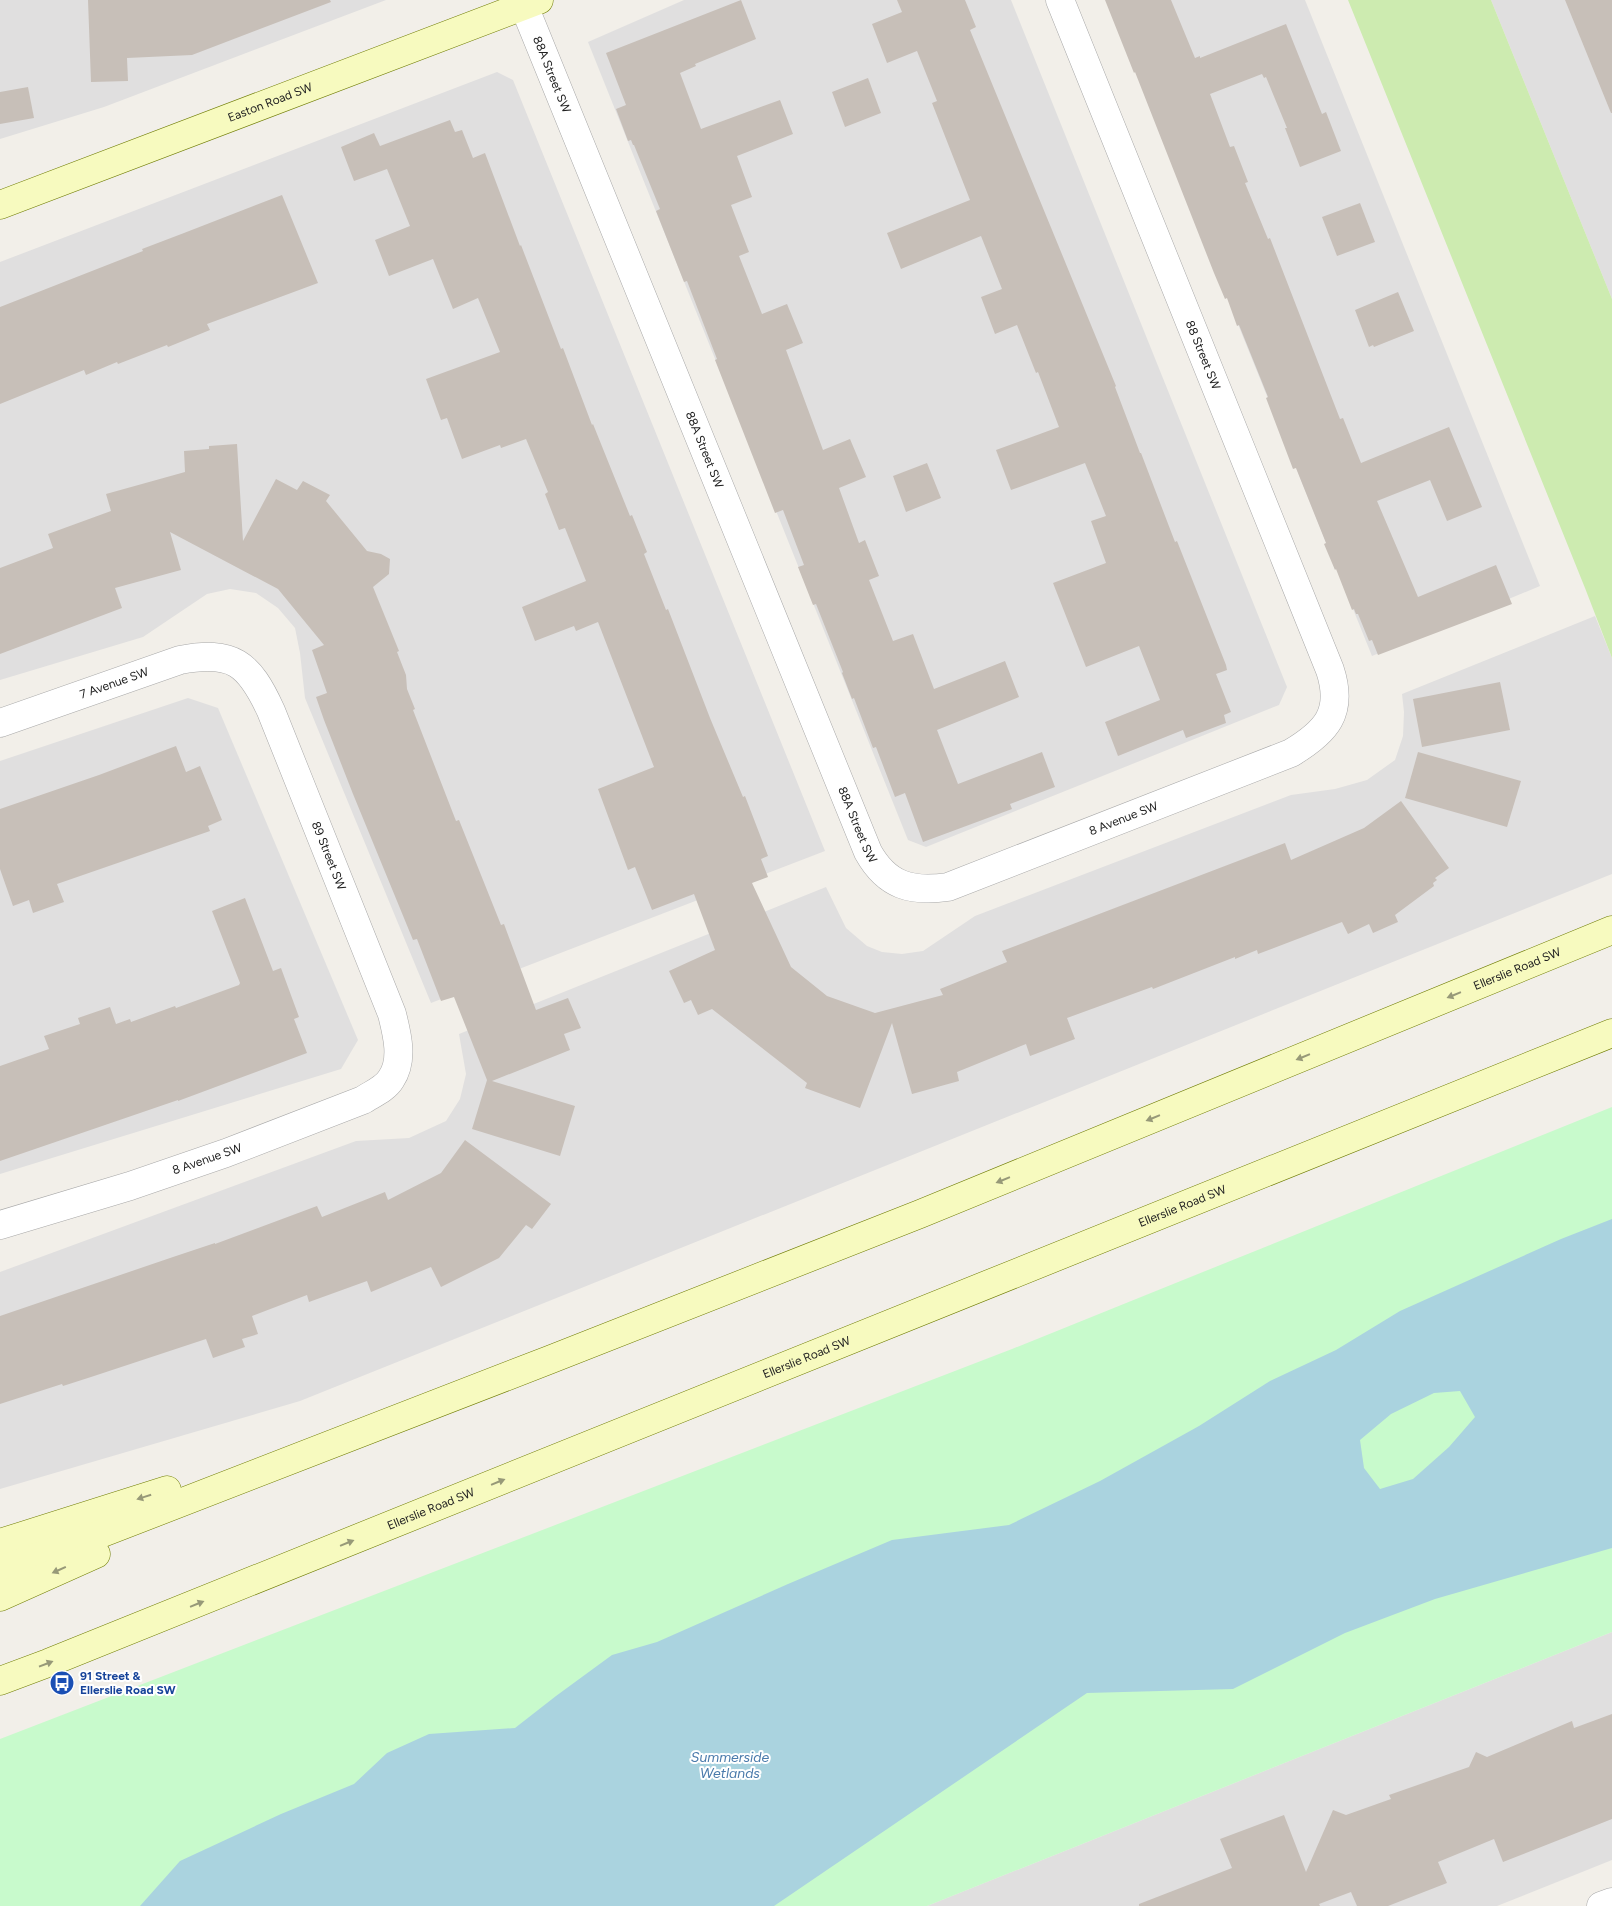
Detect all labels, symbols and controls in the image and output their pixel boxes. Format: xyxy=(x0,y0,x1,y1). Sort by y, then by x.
street label: 88A Street SW xyxy=(530,34,574,115)
street label: Easton Road SW xyxy=(226,80,315,125)
street label: 88 Street SW xyxy=(1183,318,1223,392)
street label: 88A Street SW xyxy=(683,409,726,490)
street label: 7 Avenue SW xyxy=(78,664,151,702)
street label: 88A Street SW xyxy=(835,785,880,866)
street label: 8 Avenue SW xyxy=(1087,799,1160,838)
street label: 89 Street SW xyxy=(309,819,349,893)
street label: Ellerslie Road SW xyxy=(1471,945,1563,993)
one-way arrow xyxy=(1446,992,1461,999)
one-way arrow xyxy=(1296,1053,1310,1061)
one-way arrow xyxy=(1146,1115,1160,1123)
street label: 8 Avenue SW xyxy=(170,1140,244,1177)
one-way arrow xyxy=(995,1177,1010,1184)
street label: Ellerslie Road SW xyxy=(1136,1182,1228,1230)
street label: Ellerslie Road SW xyxy=(761,1333,853,1381)
one-way arrow xyxy=(491,1478,506,1486)
street label: Ellerslie Road SW xyxy=(385,1485,477,1533)
one-way arrow xyxy=(136,1494,151,1502)
one-way arrow xyxy=(340,1539,355,1547)
one-way arrow xyxy=(52,1566,66,1574)
one-way arrow xyxy=(190,1599,204,1607)
one-way arrow xyxy=(39,1660,54,1668)
place label: 91 Street & Ellerslie Road SW xyxy=(80,1669,176,1697)
bus stop icon: 91 Street & Ellerslie Road SW xyxy=(49,1670,75,1696)
water label: Summerside Wetlands xyxy=(691,1749,770,1782)

